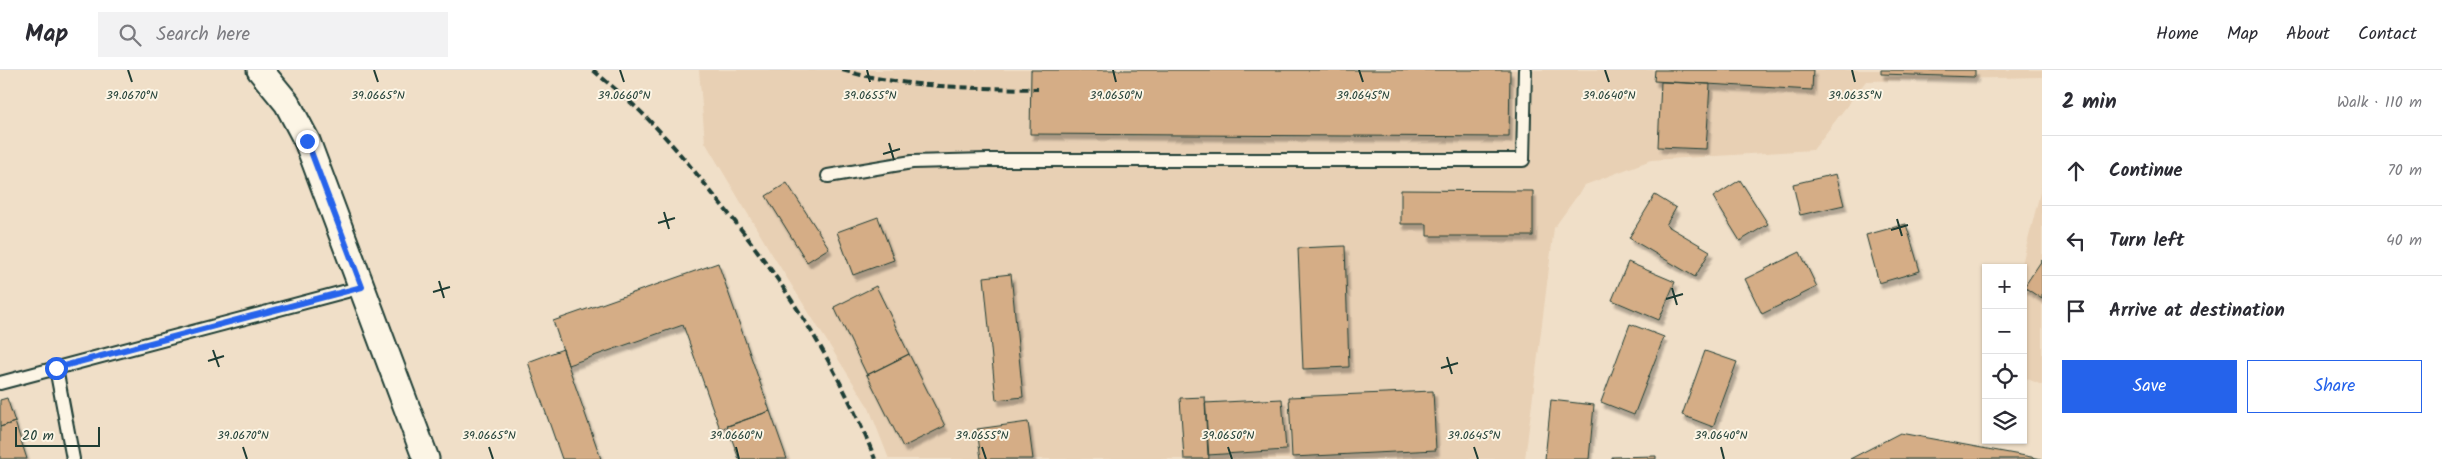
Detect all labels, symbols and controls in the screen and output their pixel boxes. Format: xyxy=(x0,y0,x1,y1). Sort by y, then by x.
search box xyxy=(98,12,448,57)
text: Map xyxy=(25,15,68,54)
text: Search here xyxy=(156,20,250,50)
text: Home xyxy=(2156,20,2199,49)
text: Map xyxy=(2227,20,2258,49)
text: About xyxy=(2286,20,2330,49)
text: Contact xyxy=(2358,20,2417,49)
icon: search xyxy=(116,21,144,49)
text: 39.0670°N xyxy=(106,86,158,105)
text: 39.0665°N xyxy=(351,86,405,105)
text: 39.0660°N xyxy=(597,86,651,105)
text: 39.0655°N xyxy=(843,86,897,105)
text: 39.0650°N xyxy=(1090,86,1142,105)
text: 39.0645°N xyxy=(1336,86,1390,105)
text: 39.0640°N xyxy=(1582,86,1636,105)
text: 39.0635°N xyxy=(1828,86,1882,105)
text: 2 min xyxy=(2062,86,2117,119)
text: Walk · 110 m xyxy=(2337,90,2422,115)
route end xyxy=(296,130,319,153)
text: Continue xyxy=(2109,156,2182,186)
icon: ahead xyxy=(2062,157,2090,185)
text: 70 m xyxy=(2387,158,2422,183)
text: Turn left xyxy=(2109,226,2184,256)
icon: left xyxy=(2062,227,2090,255)
text: 40 m xyxy=(2386,228,2422,253)
map controls xyxy=(1982,264,2027,444)
button: + xyxy=(1982,264,2027,309)
text: Arrive at destination xyxy=(2109,296,2285,326)
icon: arrive xyxy=(2062,297,2090,325)
button: − xyxy=(1982,309,2027,354)
button: locate xyxy=(1982,354,2027,399)
route start xyxy=(45,357,68,380)
button: Save xyxy=(2062,360,2237,413)
button: Share xyxy=(2247,360,2422,413)
button: layers xyxy=(1982,399,2027,444)
scale bar xyxy=(15,424,100,447)
text: 20 m xyxy=(22,425,54,447)
text: 39.0670°N xyxy=(217,426,269,445)
text: 39.0665°N xyxy=(462,426,516,445)
text: 39.0660°N xyxy=(709,426,763,445)
text: 39.0655°N xyxy=(955,426,1009,445)
text: 39.0650°N xyxy=(1202,426,1254,445)
text: 39.0645°N xyxy=(1447,426,1501,445)
text: 39.0640°N xyxy=(1694,426,1748,445)

